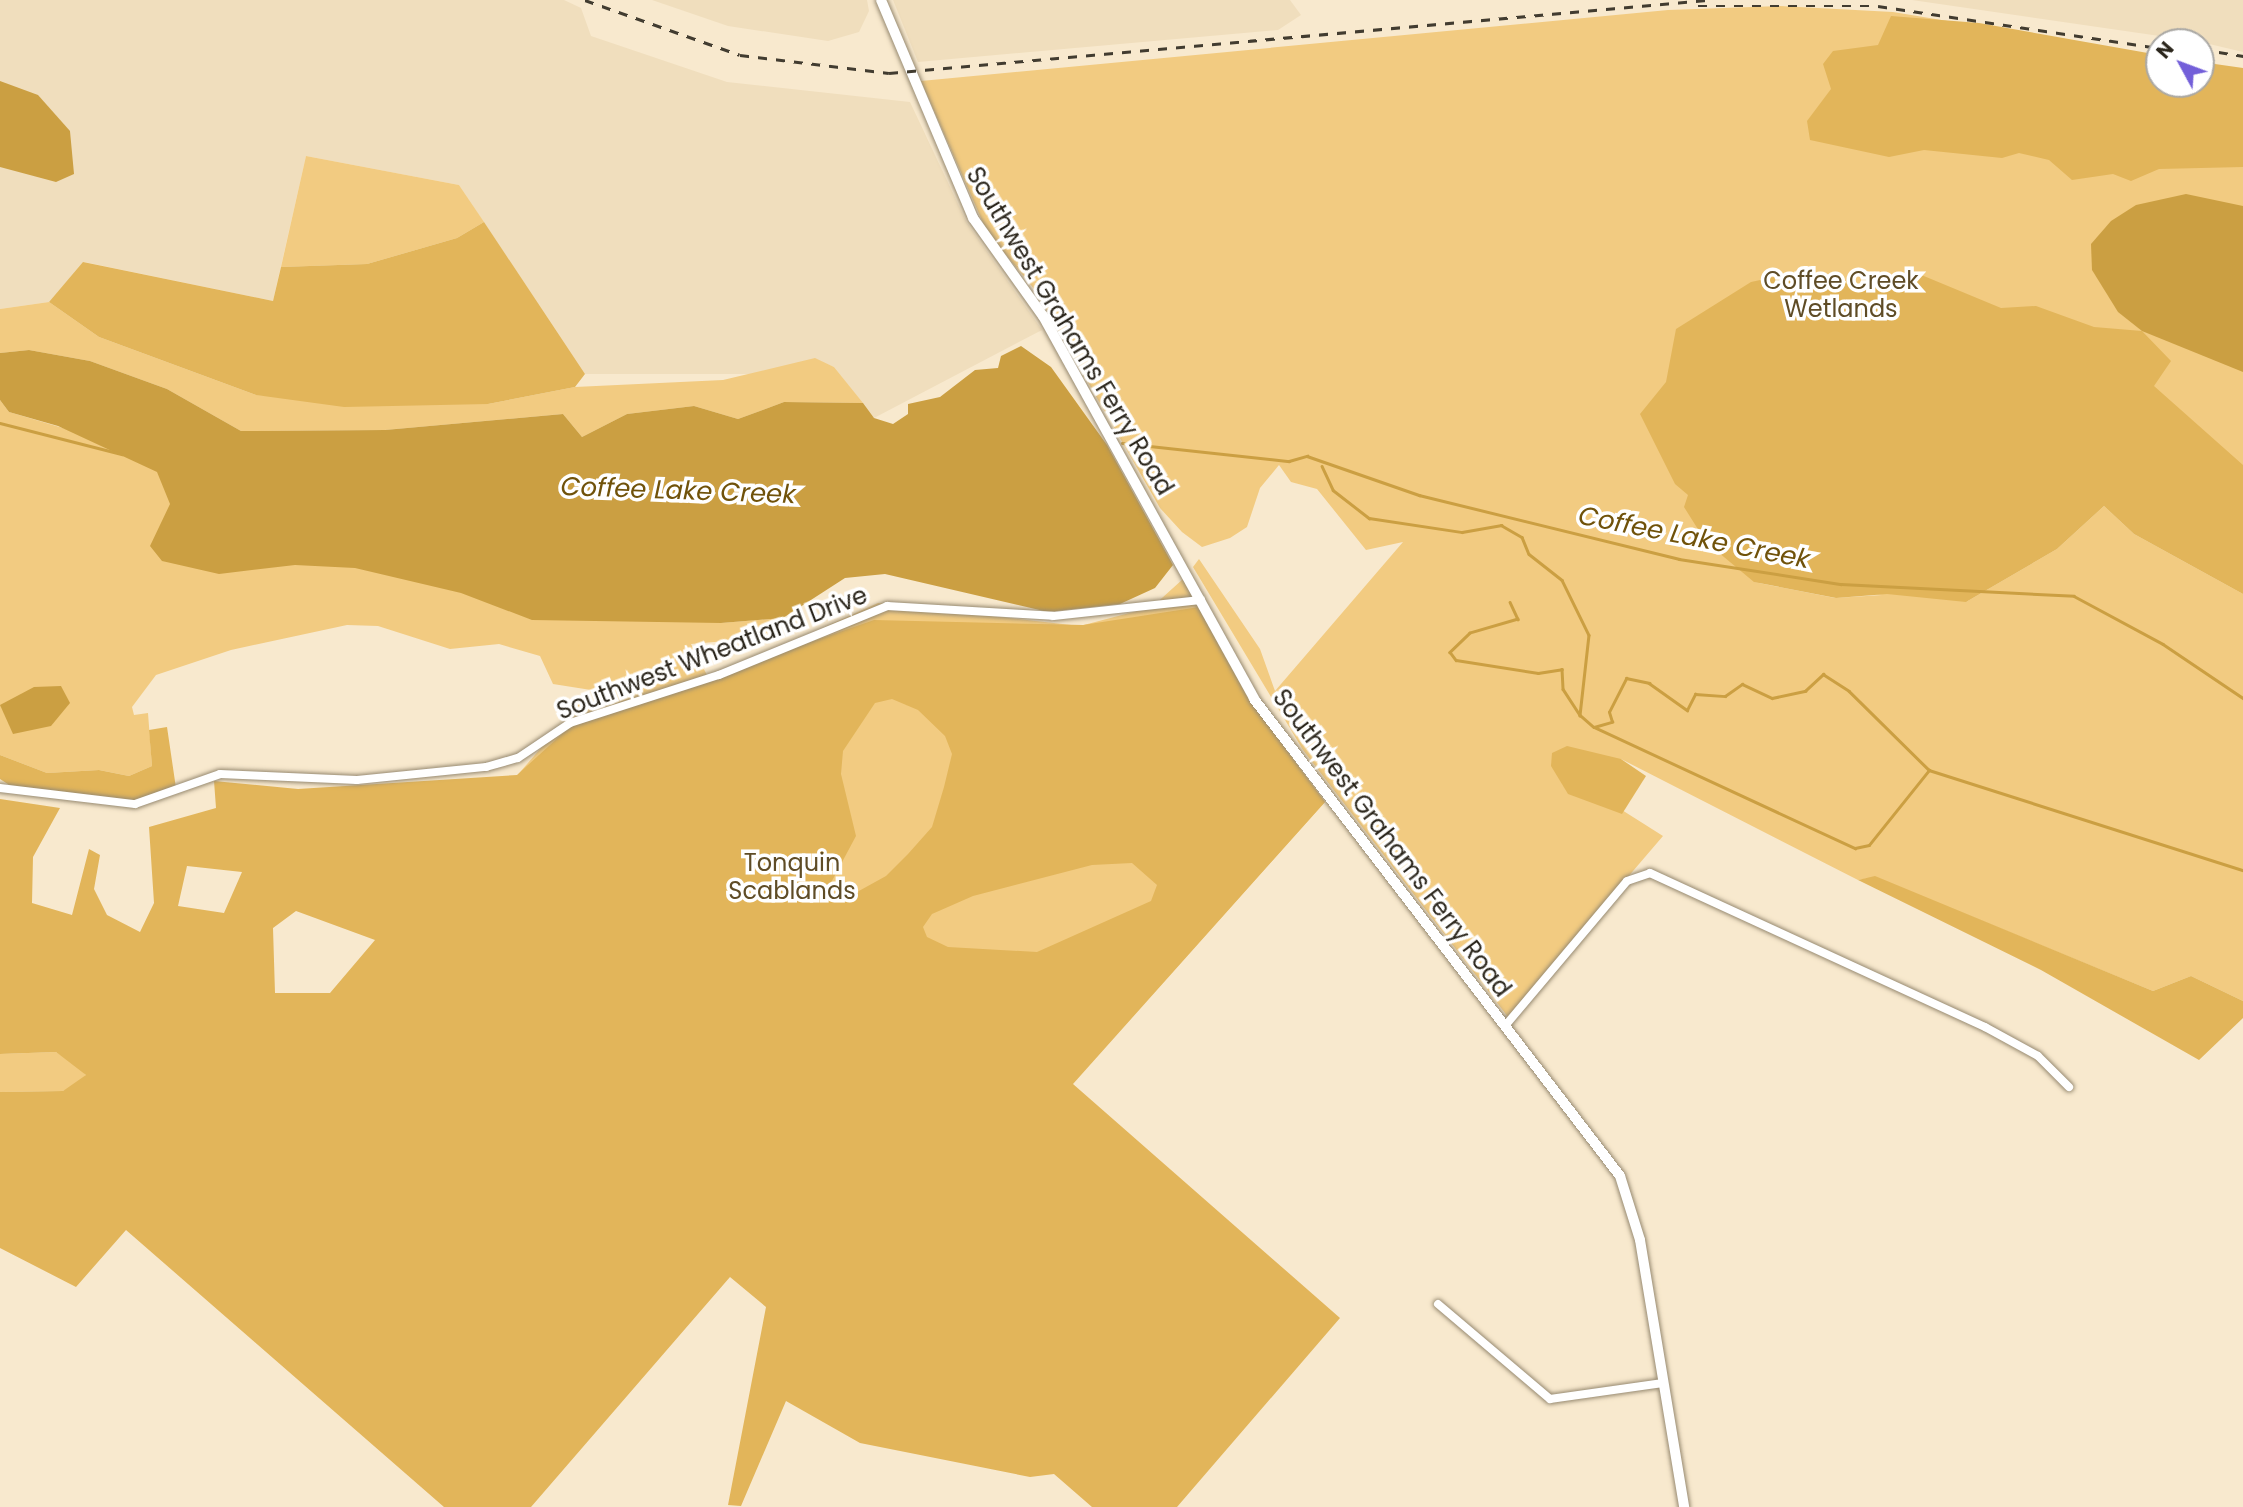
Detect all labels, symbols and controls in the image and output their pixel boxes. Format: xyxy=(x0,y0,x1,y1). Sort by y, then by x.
north arrow xyxy=(2145,28,2215,98)
text: N xyxy=(2150,36,2180,64)
street label: Southwest Grahams Ferry Road xyxy=(960,162,1180,500)
park label: Coffee Creek Wetlands xyxy=(1763,267,1919,323)
water label: Coffee Lake Creek xyxy=(560,471,796,511)
water label: Coffee Lake Creek xyxy=(1576,500,1812,576)
street label: Southwest Wheatland Drive xyxy=(553,580,871,726)
street label: Southwest Grahams Ferry Road xyxy=(1267,684,1517,1002)
park label: Tonquin Scablands xyxy=(728,849,856,905)

